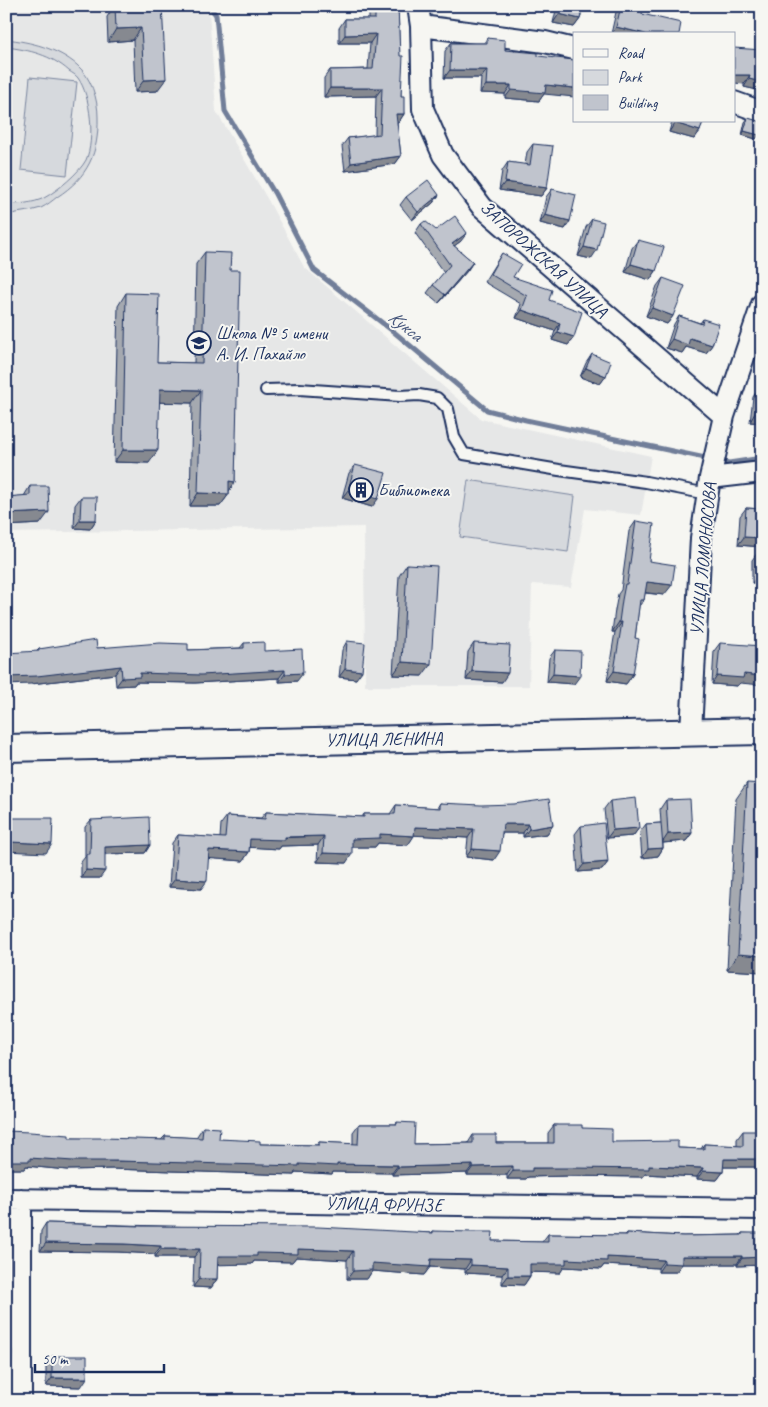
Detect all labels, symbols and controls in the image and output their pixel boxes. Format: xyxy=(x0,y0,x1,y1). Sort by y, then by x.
legend xyxy=(573,32,736,122)
text: Road xyxy=(618,44,645,63)
text: Park xyxy=(618,68,643,87)
text: Building xyxy=(618,94,658,113)
street label: ЗАПОРОЖСКАЯ УЛИЦА xyxy=(476,196,613,323)
water label: Кукса xyxy=(384,305,429,348)
place label: Школа № 5 имени А. И. Пахайло xyxy=(216,322,329,365)
school or university icon: Школа № 5 имени А. И. Пахайло xyxy=(186,330,212,356)
building icon: Библиотека xyxy=(348,477,374,503)
place label: Библиотека xyxy=(378,479,451,501)
street label: УЛИЦА ЛОМОНОСОВА xyxy=(685,481,721,636)
street label: УЛИЦА ЛЕНИНА xyxy=(325,727,444,751)
street label: УЛИЦА ФРУНЗЕ xyxy=(325,1192,445,1216)
scale bar xyxy=(35,1342,164,1374)
text: 50 m xyxy=(42,1350,69,1369)

